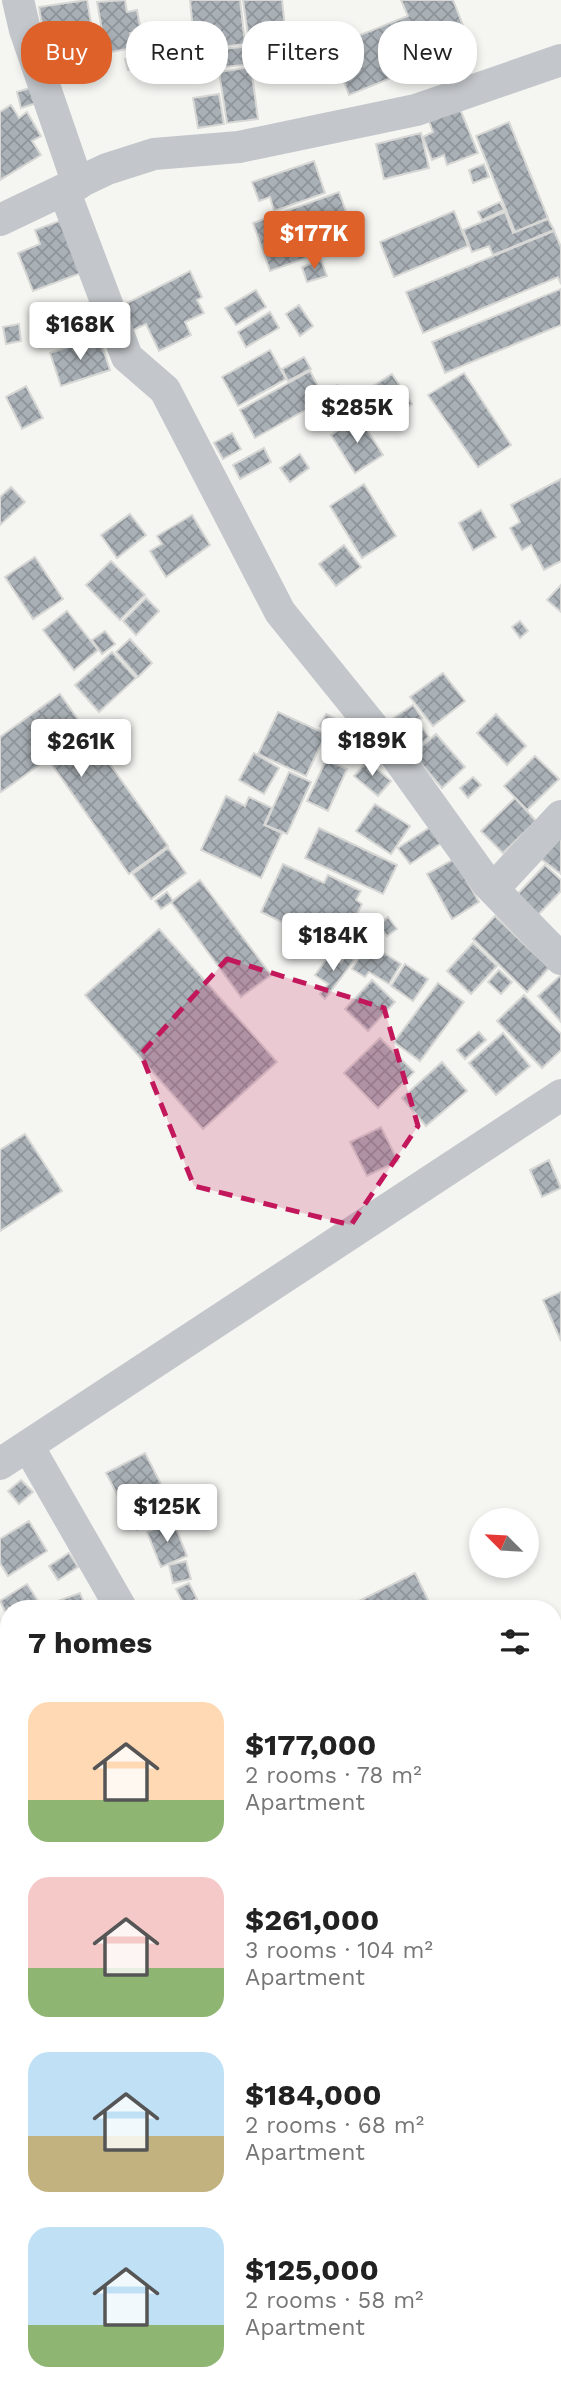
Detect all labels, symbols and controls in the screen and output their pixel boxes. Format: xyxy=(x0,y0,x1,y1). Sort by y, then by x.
chip: Buy xyxy=(21,21,112,84)
chip: Rent xyxy=(126,21,228,84)
chip: Filters xyxy=(242,21,364,84)
chip: New xyxy=(378,21,477,84)
pin: $177K xyxy=(265,212,363,271)
text: $177K xyxy=(280,220,348,247)
pin: $168K xyxy=(31,302,129,362)
text: $168K xyxy=(45,311,115,338)
pin: $285K xyxy=(308,386,406,445)
text: $285K xyxy=(321,394,393,421)
pin: $189K xyxy=(323,718,421,778)
pin: $261K xyxy=(32,720,130,779)
text: $189K xyxy=(337,727,407,754)
text: $261K xyxy=(47,728,115,755)
pin: $184K xyxy=(284,914,382,973)
text: $184K xyxy=(298,922,368,949)
pin: $125K xyxy=(118,1484,216,1544)
text: $125K xyxy=(133,1493,201,1520)
north arrow xyxy=(469,1508,539,1578)
map controls xyxy=(469,1508,539,1578)
icon: filters xyxy=(496,1623,534,1661)
text: 7 homes xyxy=(28,1625,152,1660)
text: $177,000 xyxy=(245,1727,376,1762)
icon: home xyxy=(84,1730,168,1814)
text: 2 rooms · 78 m² xyxy=(245,1762,422,1789)
text: Apartment xyxy=(245,1789,365,1816)
text: $261,000 xyxy=(245,1902,379,1937)
icon: home xyxy=(84,1905,168,1989)
text: 3 rooms · 104 m² xyxy=(245,1937,433,1964)
text: Apartment xyxy=(245,1964,365,1991)
text: $184,000 xyxy=(245,2077,382,2112)
icon: home xyxy=(84,2080,168,2164)
text: 2 rooms · 68 m² xyxy=(245,2112,424,2139)
text: Apartment xyxy=(245,2139,365,2166)
text: $125,000 xyxy=(245,2252,379,2287)
icon: home xyxy=(84,2255,168,2339)
text: 2 rooms · 58 m² xyxy=(245,2287,424,2314)
text: Apartment xyxy=(245,2314,365,2341)

